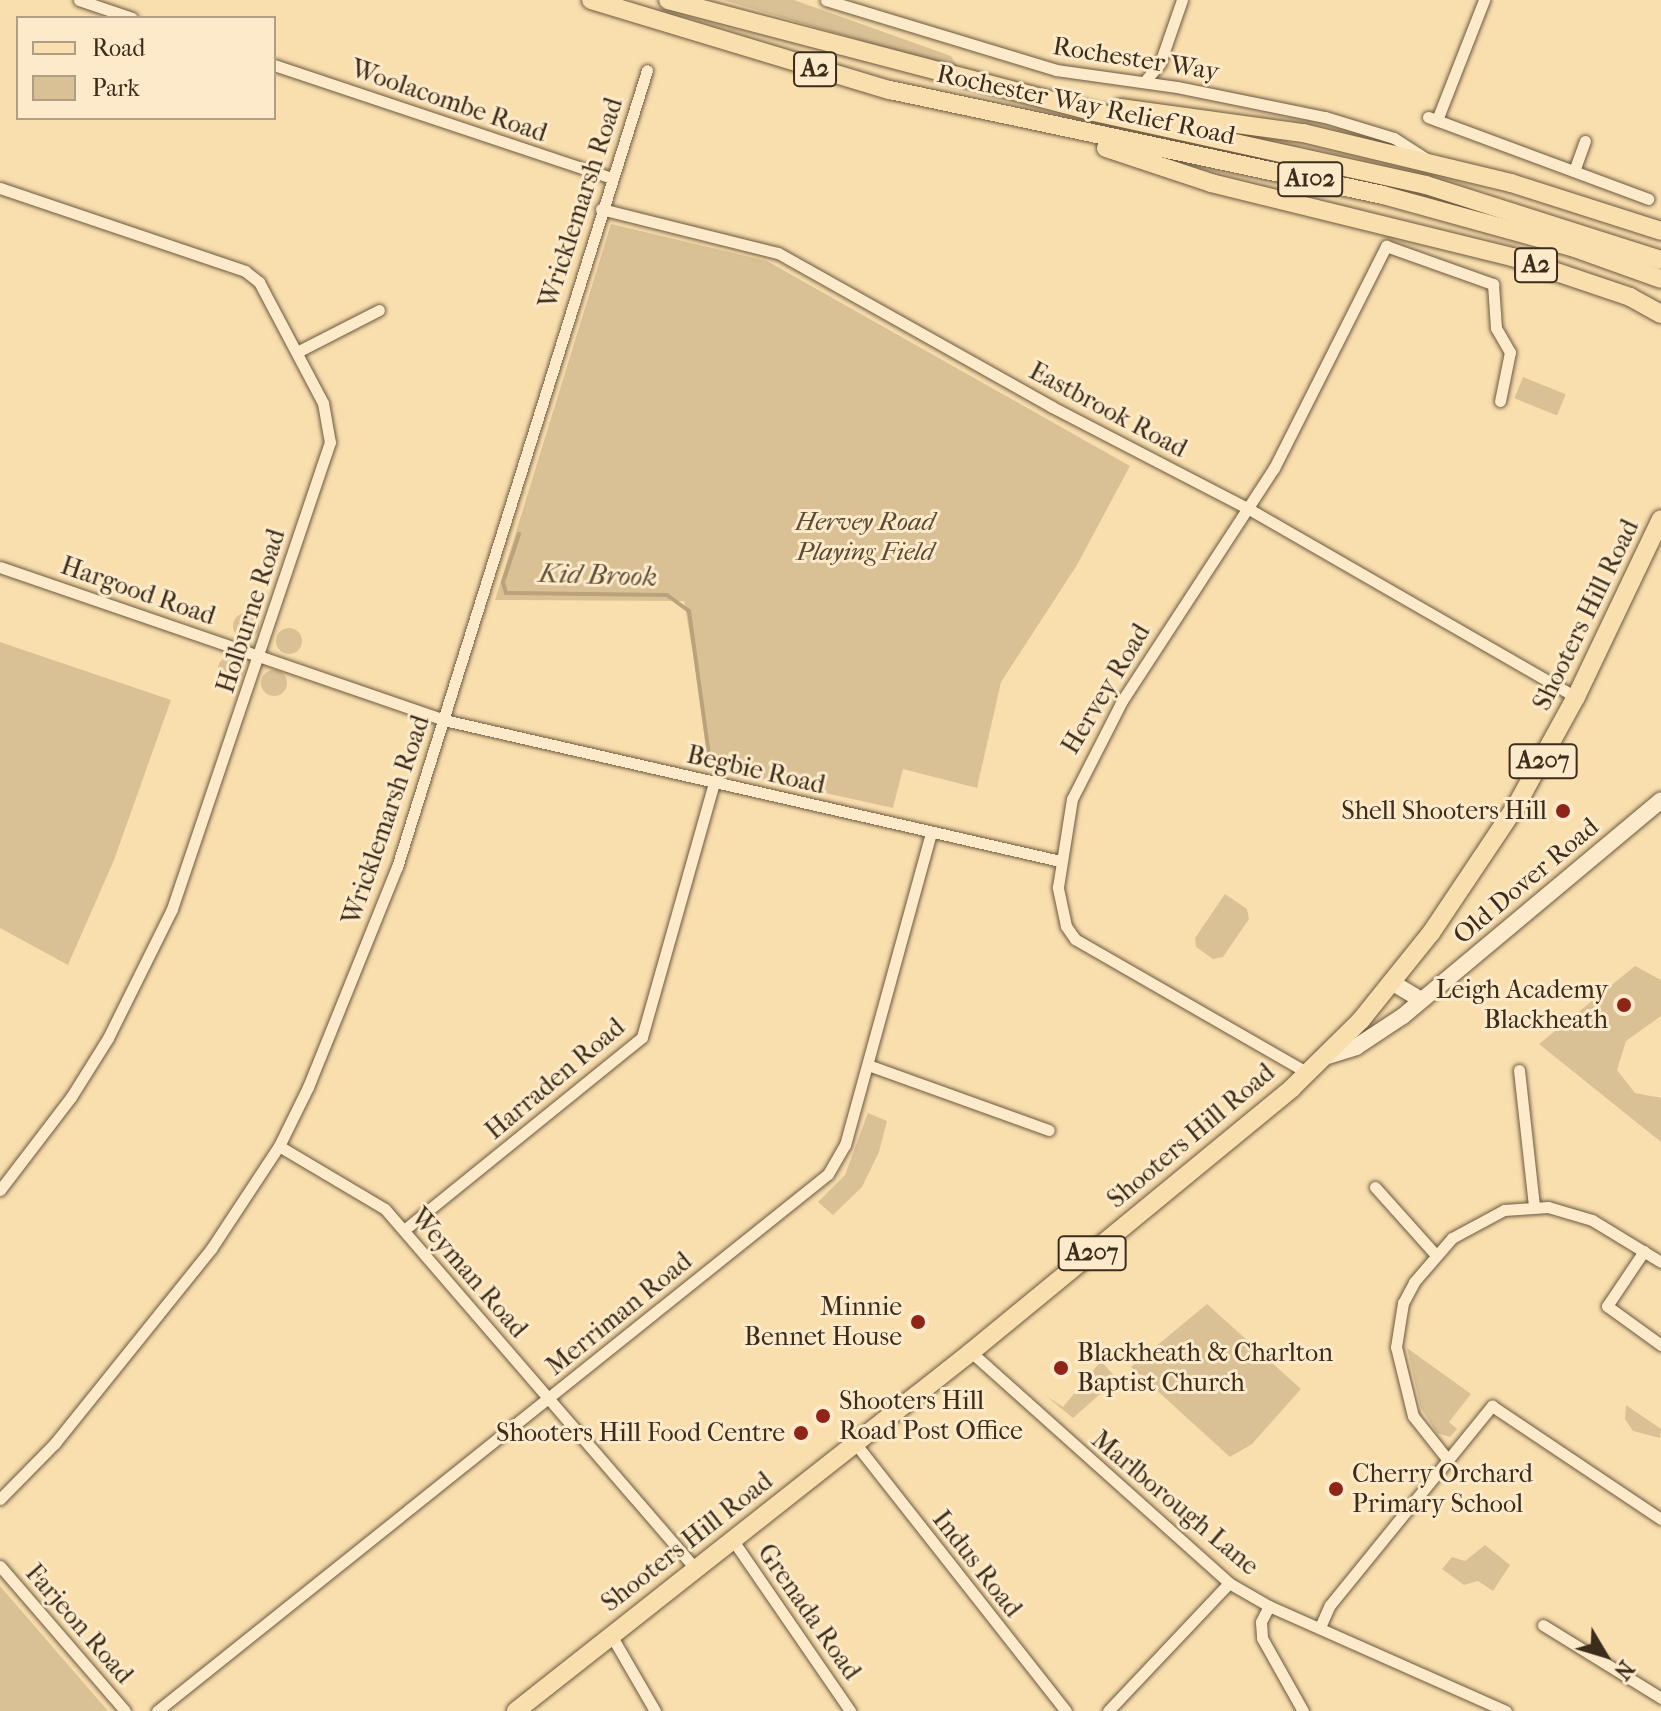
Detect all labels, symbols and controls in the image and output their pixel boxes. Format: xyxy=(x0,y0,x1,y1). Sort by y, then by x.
legend xyxy=(16,16,276,120)
street label: Rochester Way xyxy=(1051,30,1221,88)
text: Road xyxy=(92,34,145,62)
road number: A2 xyxy=(793,49,837,89)
street label: Woolacombe Road xyxy=(347,53,551,149)
street label: Rochester Way Relief Road xyxy=(934,58,1238,152)
text: Park xyxy=(92,74,140,102)
street label: Wricklemarsh Road xyxy=(532,94,630,312)
road number: A102 xyxy=(1276,159,1344,199)
road number: A2 xyxy=(1514,245,1558,285)
street label: Eastbrook Road xyxy=(1024,355,1192,465)
park label: Hervey Road Playing Field xyxy=(795,506,935,568)
street label: Shooters Hill Road xyxy=(1526,514,1646,716)
street label: Holburne Road xyxy=(210,525,292,697)
street label: Hargood Road xyxy=(57,550,219,632)
water label: Kid Brook xyxy=(538,556,658,594)
street label: Hervey Road xyxy=(1055,618,1157,760)
street label: Wricklemarsh Road xyxy=(336,711,436,929)
street label: Begbie Road xyxy=(684,739,828,801)
road number: A207 xyxy=(1507,741,1579,781)
place label: Shell Shooters Hill xyxy=(1341,795,1547,827)
marker: Shell Shooters Hill xyxy=(1554,802,1572,820)
street label: Old Dover Road xyxy=(1447,811,1605,951)
place label: Leigh Academy Blackheath xyxy=(1436,974,1608,1036)
marker: Leigh Academy Blackheath xyxy=(1615,996,1633,1014)
street label: Harraden Road xyxy=(479,1012,631,1146)
street label: Shooters Hill Road xyxy=(1101,1057,1281,1215)
street label: Weyman Road xyxy=(404,1202,534,1344)
road number: A207 xyxy=(1056,1233,1128,1273)
street label: Merriman Road xyxy=(540,1246,698,1382)
place label: Minnie Bennet House xyxy=(744,1291,902,1352)
marker: Minnie Bennet House xyxy=(909,1313,927,1331)
place label: Blackheath & Charlton Baptist Church xyxy=(1077,1337,1333,1398)
marker: Blackheath & Charlton Baptist Church xyxy=(1052,1359,1070,1377)
place label: Shooters Hill Road Post Office xyxy=(839,1385,1023,1446)
marker: Shooters Hill Road Post Office xyxy=(814,1407,832,1425)
place label: Shooters Hill Food Centre xyxy=(496,1417,785,1449)
marker: Shooters Hill Food Centre xyxy=(792,1424,810,1442)
street label: Marlborough Lane xyxy=(1085,1424,1265,1582)
place label: Cherry Orchard Primary School xyxy=(1352,1458,1533,1520)
street label: Shooters Hill Road xyxy=(595,1465,779,1619)
marker: Cherry Orchard Primary School xyxy=(1327,1480,1345,1498)
street label: Indus Road xyxy=(926,1504,1028,1624)
street label: Grenada Road xyxy=(751,1538,867,1686)
street label: Farjeon Road xyxy=(19,1558,139,1690)
north arrow xyxy=(1565,1615,1645,1695)
text: N xyxy=(1609,1655,1639,1684)

